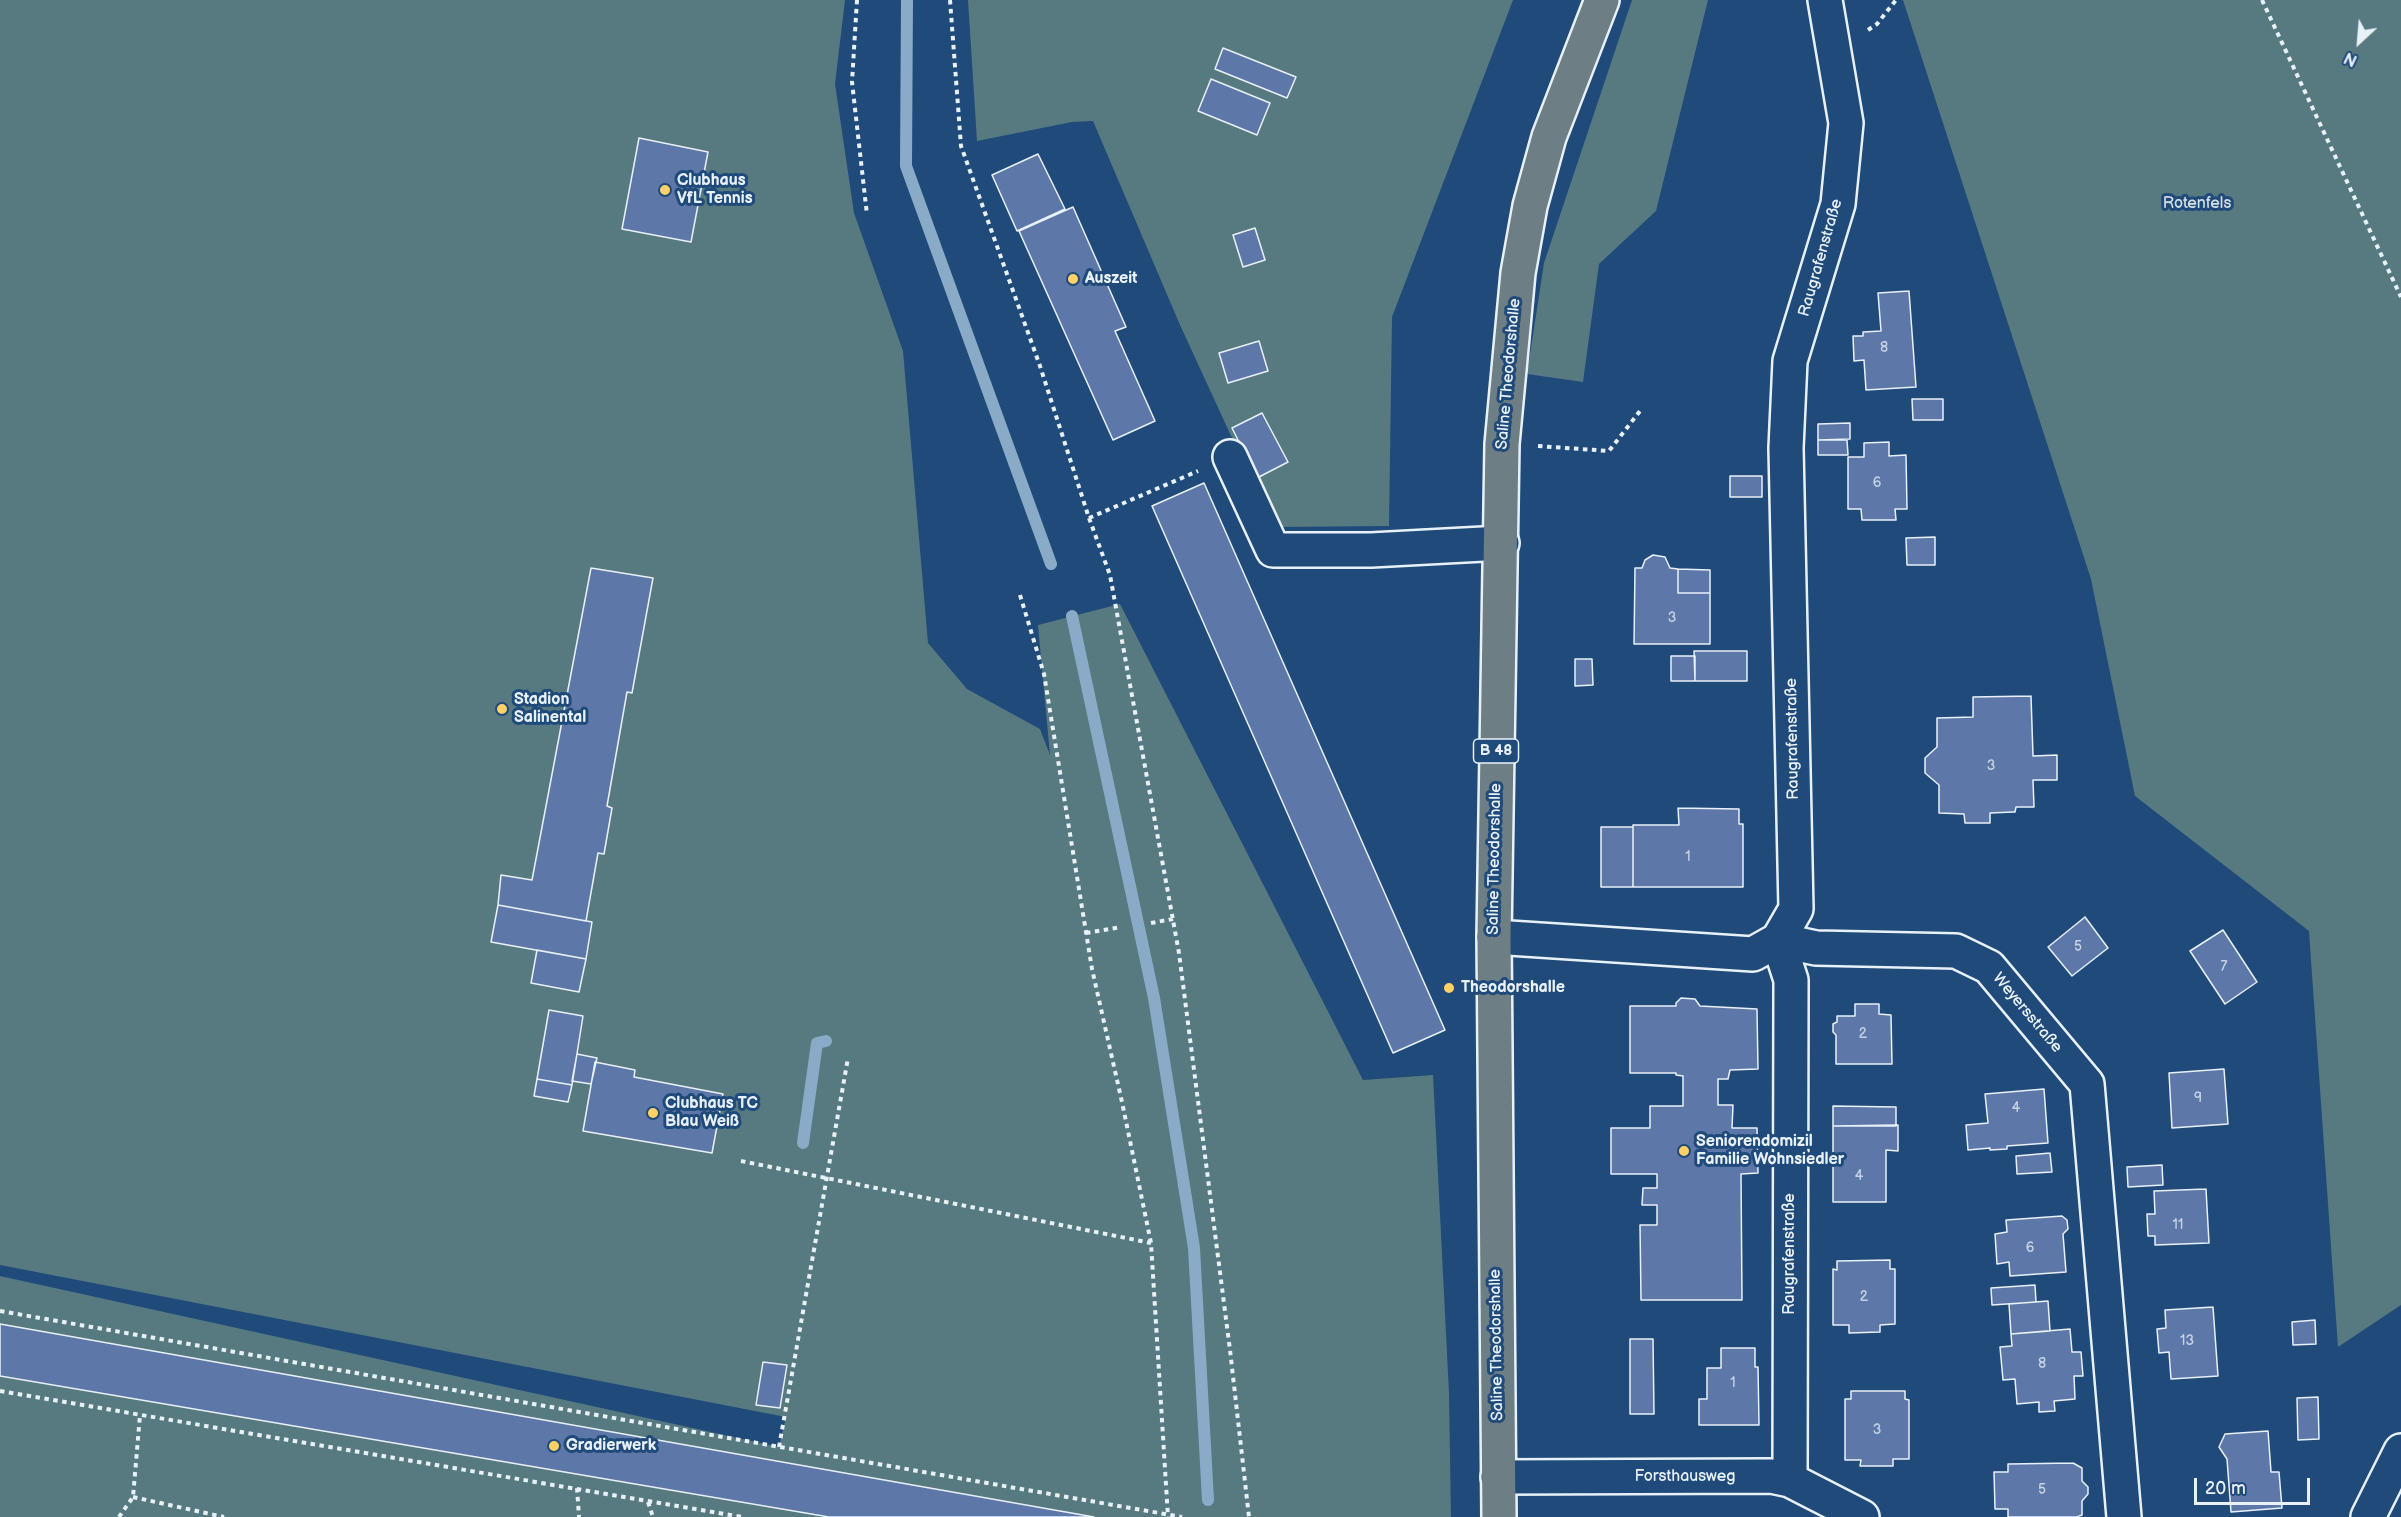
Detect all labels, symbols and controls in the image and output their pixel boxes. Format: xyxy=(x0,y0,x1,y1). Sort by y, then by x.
north arrow xyxy=(2329,12,2389,72)
text: N xyxy=(2341,47,2360,70)
place label: Clubhaus VfL Tennis xyxy=(677,171,753,209)
marker: Clubhaus VfL Tennis xyxy=(658,183,672,197)
park label: Rotenfels xyxy=(2163,194,2231,214)
street label: Raugrafenstraße xyxy=(1795,197,1847,319)
place label: Auszeit xyxy=(1085,269,1137,289)
marker: Auszeit xyxy=(1066,272,1080,286)
street label: Saline Theodorshalle xyxy=(1493,298,1525,450)
house number: 8 xyxy=(1880,340,1888,356)
house number: 6 xyxy=(1873,475,1881,491)
house number: 3 xyxy=(1668,610,1676,626)
street label: Raugrafenstraße xyxy=(1782,678,1804,800)
place label: Stadion Salinental xyxy=(514,690,586,728)
marker: Stadion Salinental xyxy=(495,702,509,716)
road number: B 48 xyxy=(1474,739,1518,763)
house number: 3 xyxy=(1987,758,1995,774)
street label: Saline Theodorshalle xyxy=(1484,783,1506,935)
house number: 1 xyxy=(1685,849,1691,865)
house number: 5 xyxy=(2074,939,2082,955)
house number: 7 xyxy=(2221,959,2227,975)
street label: Weyersstraße xyxy=(1988,969,2066,1057)
place label: Theodorshalle xyxy=(1461,978,1565,998)
marker: Theodorshalle xyxy=(1442,981,1456,995)
house number: 2 xyxy=(1859,1026,1867,1042)
house number: 9 xyxy=(2194,1090,2202,1106)
place label: Clubhaus TC Blau Weiß xyxy=(665,1094,758,1132)
house number: 4 xyxy=(2012,1100,2020,1116)
marker: Clubhaus TC Blau Weiß xyxy=(646,1106,660,1120)
place label: Seniorendomizil Familie Wohnsiedler xyxy=(1696,1132,1844,1170)
marker: Seniorendomizil Familie Wohnsiedler xyxy=(1677,1144,1691,1158)
house number: 4 xyxy=(1855,1168,1863,1184)
street label: Raugrafenstraße xyxy=(1780,1193,1800,1315)
house number: 11 xyxy=(2173,1217,2183,1233)
house number: 6 xyxy=(2026,1240,2034,1256)
street label: Saline Theodorshalle xyxy=(1486,1269,1508,1421)
house number: 2 xyxy=(1860,1289,1868,1305)
house number: 13 xyxy=(2180,1333,2194,1349)
house number: 8 xyxy=(2038,1356,2046,1372)
house number: 1 xyxy=(1730,1375,1736,1391)
house number: 3 xyxy=(1873,1422,1881,1438)
place label: Gradierwerk xyxy=(566,1436,656,1456)
marker: Gradierwerk xyxy=(547,1439,561,1453)
scale bar xyxy=(2197,1466,2312,1504)
street label: Forsthausweg xyxy=(1635,1467,1735,1487)
text: 20 m xyxy=(2205,1478,2246,1499)
house number: 5 xyxy=(2038,1482,2046,1498)

